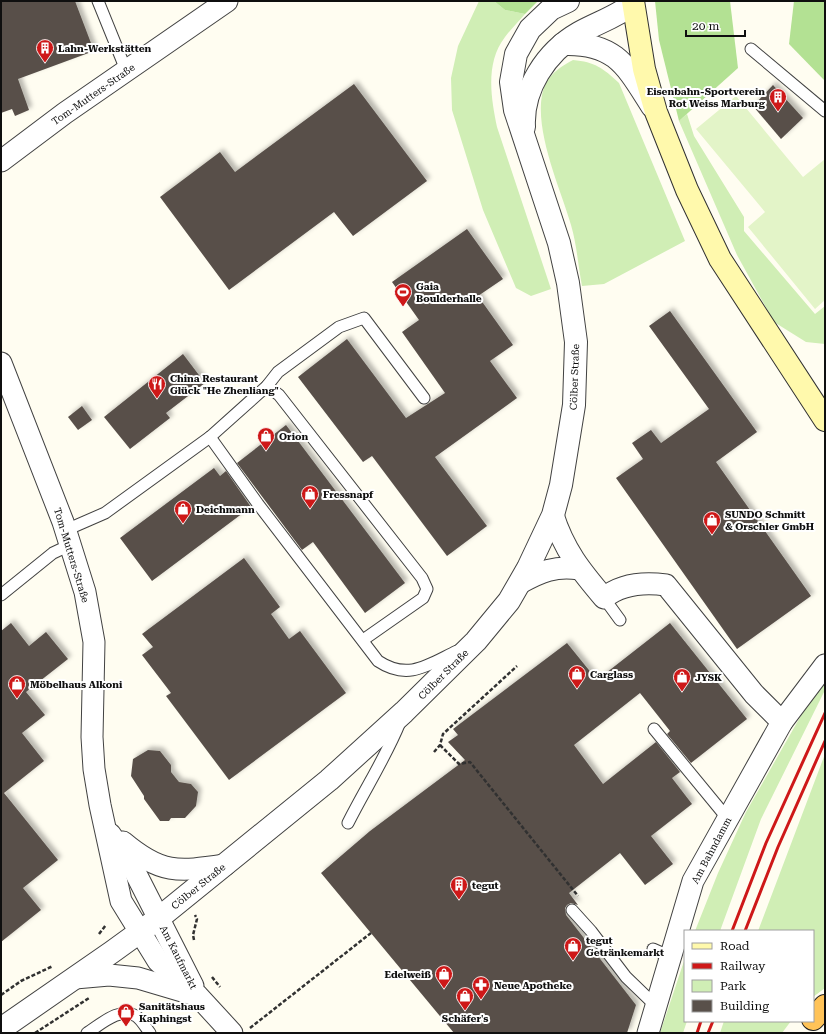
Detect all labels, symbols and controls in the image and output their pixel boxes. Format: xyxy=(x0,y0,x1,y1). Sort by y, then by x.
scale bar xyxy=(686,12,745,38)
text: 20 m xyxy=(692,19,719,33)
building icon: Lahn-Werkstätten xyxy=(35,38,55,63)
place label: Lahn-Werkstätten xyxy=(58,43,152,54)
street label: Tom-Mutters-Straße xyxy=(50,61,137,127)
place label: Eisenbahn-Sportverein Rot Weiss Marburg xyxy=(647,86,766,109)
building icon: Eisenbahn-Sportverein Rot Weiss Marburg xyxy=(768,87,788,112)
place label: Gaia Boulderhalle xyxy=(416,281,482,304)
sports icon: Gaia Boulderhalle xyxy=(393,282,413,307)
street label: Cölber Straße xyxy=(568,343,581,410)
place label: China Restaurant Glück "He Zhenliang" xyxy=(170,373,279,396)
restaurant icon: China Restaurant Glück "He Zhenliang" xyxy=(147,374,167,399)
shop icon: Orion xyxy=(256,426,276,451)
place label: Orion xyxy=(279,431,308,442)
shop icon: Fressnapf xyxy=(300,484,320,509)
place label: Fressnapf xyxy=(323,489,374,500)
shop icon: Deichmann xyxy=(173,499,193,524)
place label: Deichmann xyxy=(196,504,255,515)
street label: Tom-Mutters-Straße xyxy=(52,506,91,604)
place label: SUNDO Schmitt & Orschler GmbH xyxy=(725,509,814,532)
shop icon: SUNDO Schmitt & Orschler GmbH xyxy=(702,510,722,535)
street label: Cölber Straße xyxy=(416,647,471,702)
shop icon: Carglass xyxy=(567,664,587,689)
shop icon: JYSK xyxy=(672,667,692,692)
place label: Carglass xyxy=(590,669,633,680)
place label: JYSK xyxy=(695,672,722,683)
shop icon: Möbelhaus Alkoni xyxy=(7,674,27,699)
place label: Möbelhaus Alkoni xyxy=(30,679,123,690)
street label: Am Bahndamm xyxy=(689,815,734,885)
street label: Cölber Straße xyxy=(169,861,228,911)
building icon: tegut xyxy=(449,875,469,900)
place label: tegut xyxy=(472,880,499,891)
street label: Am Kaufmarkt xyxy=(158,924,199,991)
legend xyxy=(684,930,814,1022)
place label: tegut Getränkemarkt xyxy=(586,935,664,958)
shop icon: tegut Getränkemarkt xyxy=(563,936,583,961)
text: Road xyxy=(720,939,750,953)
text: Railway xyxy=(720,959,766,973)
shop icon: Edelweiß xyxy=(434,964,454,989)
place label: Edelweiß xyxy=(384,969,431,980)
pharmacy icon: Neue Apotheke xyxy=(471,975,491,1000)
text: Park xyxy=(720,979,747,993)
place label: Neue Apotheke xyxy=(494,980,572,991)
shop icon: Schäfer's xyxy=(455,986,475,1011)
text: Building xyxy=(720,999,769,1013)
place label: Sanitätshaus Kaphingst xyxy=(139,1001,205,1024)
shop icon: Sanitätshaus Kaphingst xyxy=(116,1002,136,1027)
place label: Schäfer's xyxy=(442,1013,488,1024)

